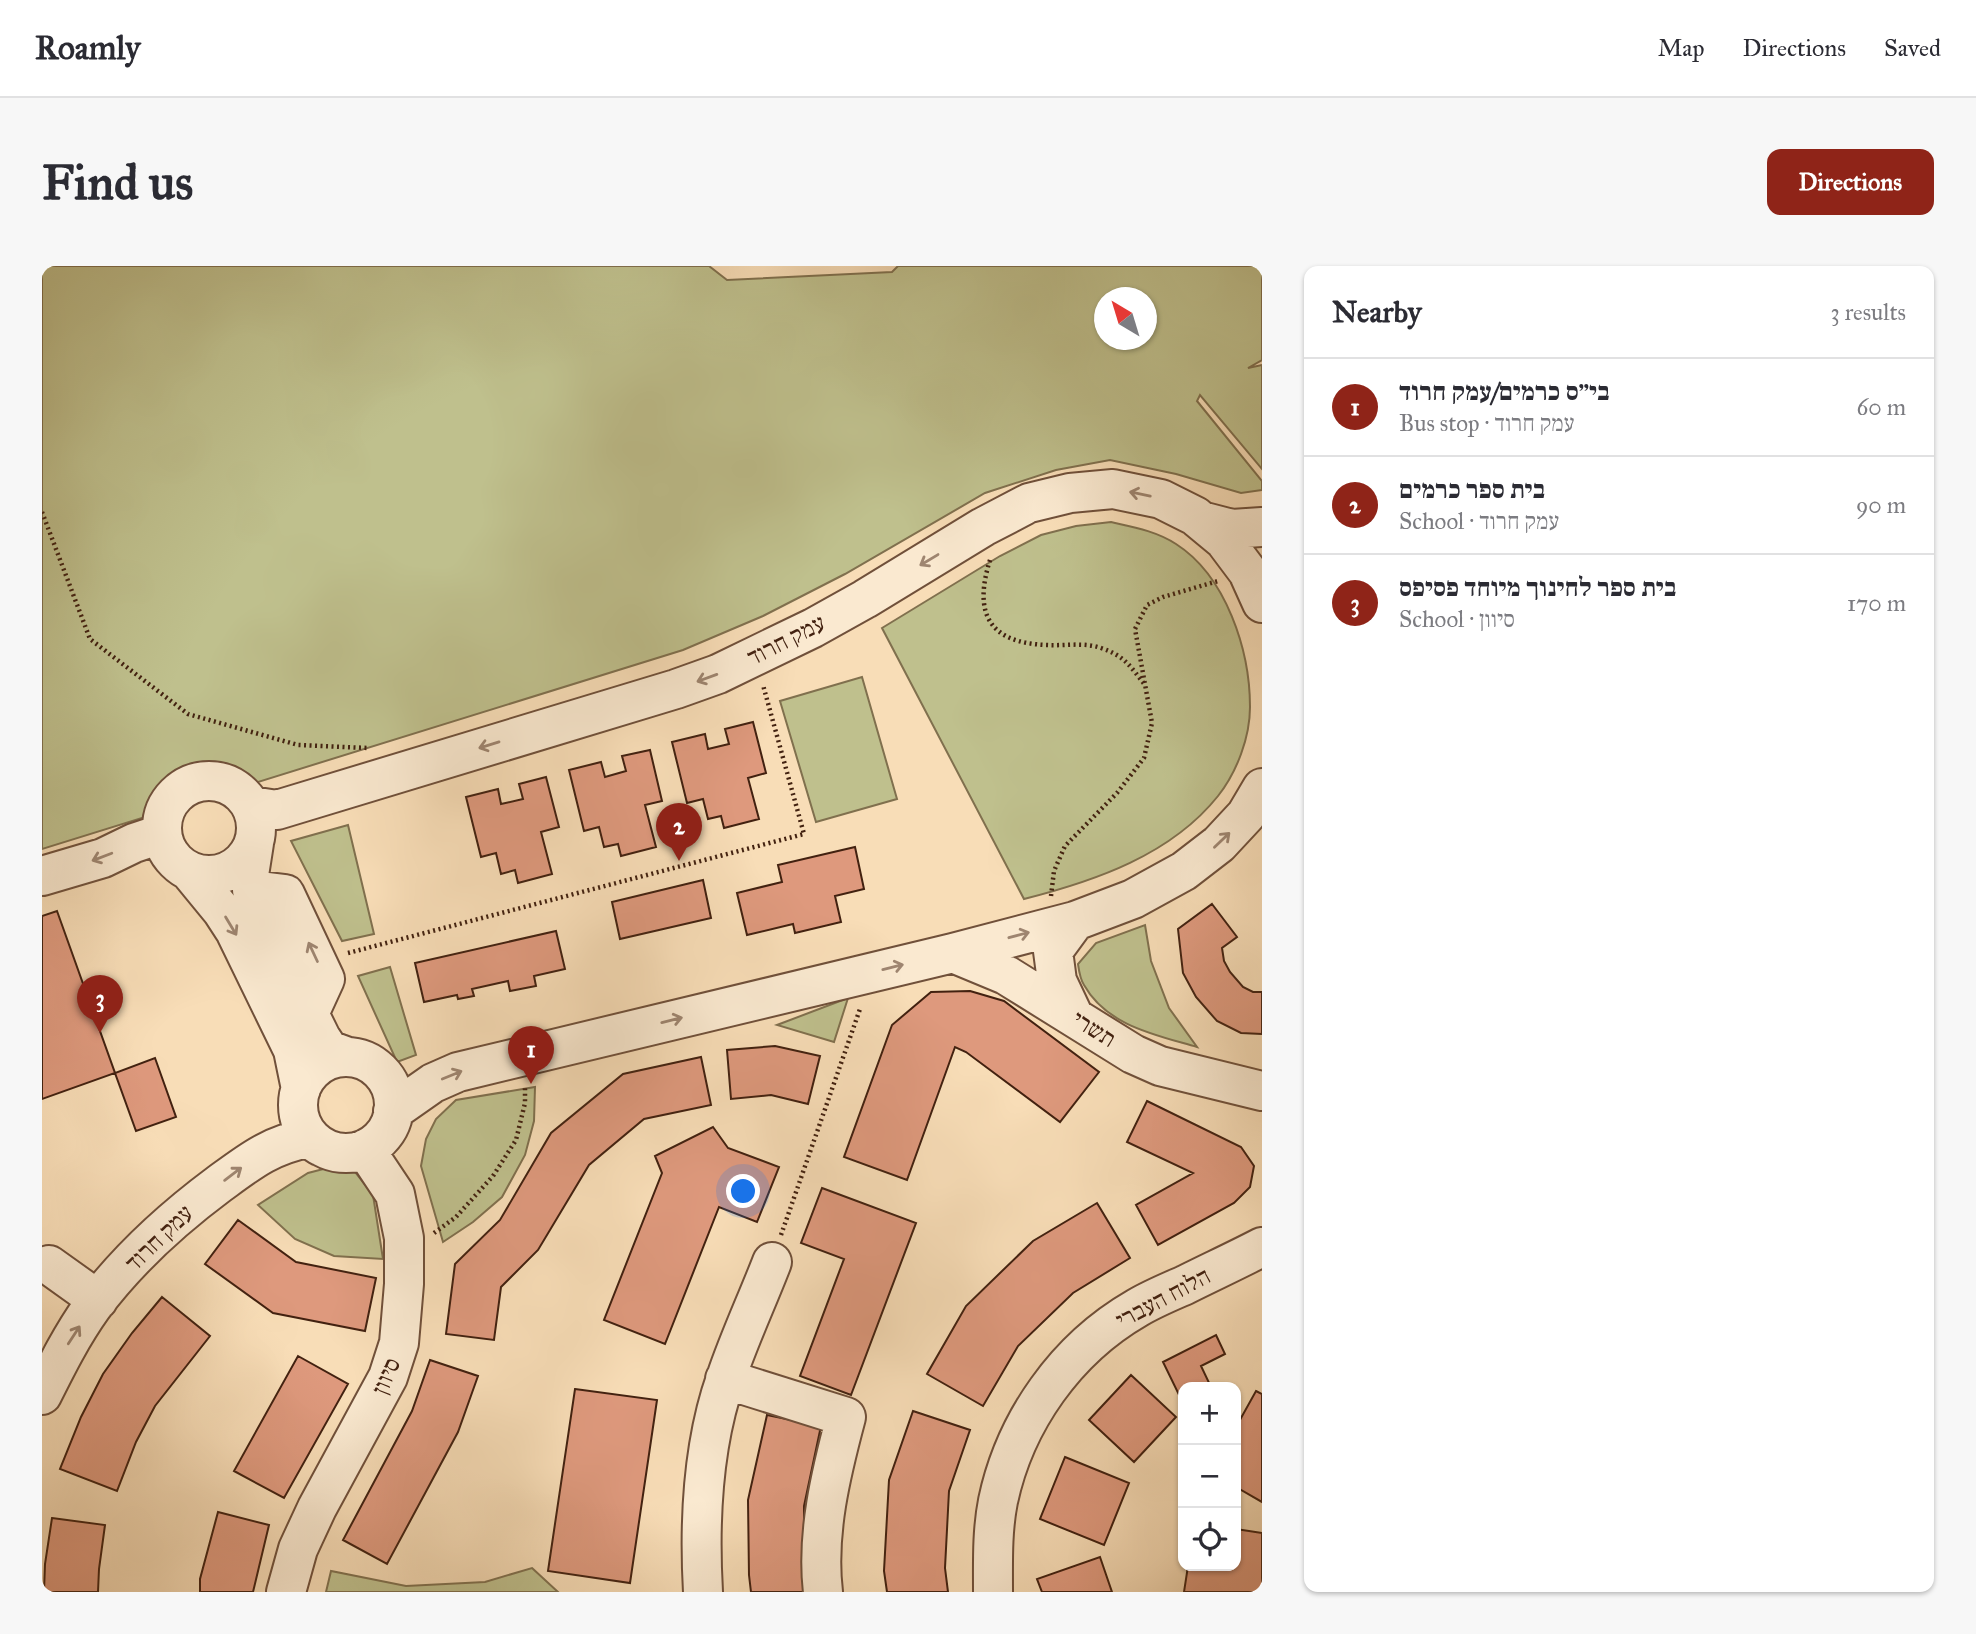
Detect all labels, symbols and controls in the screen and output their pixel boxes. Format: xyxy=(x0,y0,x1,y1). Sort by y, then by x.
text: Roamly xyxy=(35,28,140,68)
text: Map xyxy=(1658,33,1705,63)
text: Directions xyxy=(1743,33,1846,63)
text: Saved xyxy=(1884,33,1941,63)
button: Directions xyxy=(1767,149,1934,215)
text: Find us xyxy=(42,153,193,212)
north arrow xyxy=(1094,287,1157,350)
text: Nearby xyxy=(1332,294,1422,330)
text: 3 results xyxy=(1830,298,1906,326)
text: בי״ס כרמים/עמק חרוד xyxy=(1399,375,1610,407)
text: 1 xyxy=(1350,393,1360,421)
text: 60 m xyxy=(1857,393,1906,421)
text: Bus stop · עמק חרוד xyxy=(1399,409,1574,437)
text: בית ספר כרמים xyxy=(1399,473,1545,505)
one-way arrow xyxy=(1129,487,1152,501)
text: 2 xyxy=(1349,491,1361,519)
text: 90 m xyxy=(1856,491,1906,519)
text: School · עמק חרוד xyxy=(1399,507,1559,535)
one-way arrow xyxy=(920,553,940,567)
text: בית ספר לחינוך מיוחד פסיפס xyxy=(1399,571,1676,603)
text: 3 xyxy=(1350,589,1360,617)
text: 170 m xyxy=(1847,589,1906,617)
text: School · סיוון xyxy=(1399,605,1515,633)
street label: עמק חרוד xyxy=(742,608,830,672)
one-way arrow xyxy=(696,672,718,685)
one-way arrow xyxy=(479,740,501,753)
pin: 2 xyxy=(656,803,702,861)
one-way arrow xyxy=(1213,831,1230,848)
one-way arrow xyxy=(92,852,114,865)
one-way arrow xyxy=(225,915,239,935)
one-way arrow xyxy=(1007,928,1029,941)
one-way arrow xyxy=(306,942,319,963)
one-way arrow xyxy=(881,960,904,973)
pin: 3 xyxy=(77,975,123,1033)
street label: תשרי xyxy=(1066,1004,1122,1054)
one-way arrow xyxy=(660,1013,683,1026)
pin: 1 xyxy=(508,1026,554,1084)
one-way arrow xyxy=(440,1068,462,1081)
one-way arrow xyxy=(223,1167,242,1182)
your location xyxy=(726,1174,760,1208)
street label: עמק חרוד xyxy=(119,1198,199,1278)
street label: הלוח העברי xyxy=(1111,1261,1215,1335)
one-way arrow xyxy=(68,1326,82,1346)
street label: סיוון xyxy=(365,1353,407,1399)
map controls xyxy=(1178,1382,1241,1571)
button: + xyxy=(1178,1382,1241,1445)
button: − xyxy=(1178,1445,1241,1508)
button: locate xyxy=(1178,1508,1241,1571)

